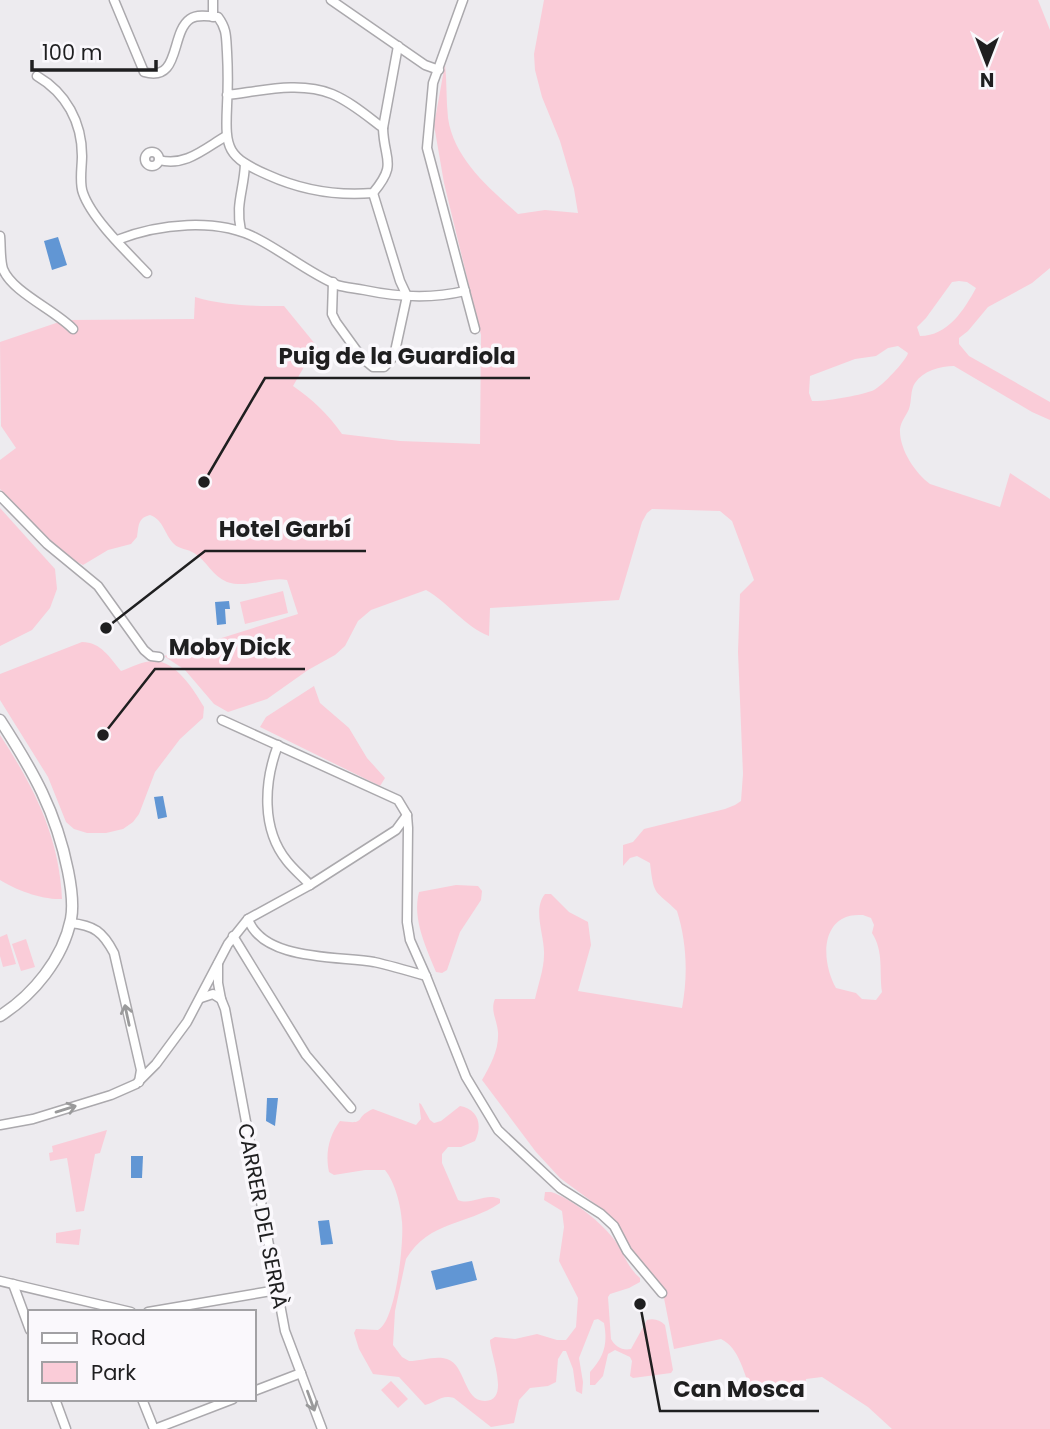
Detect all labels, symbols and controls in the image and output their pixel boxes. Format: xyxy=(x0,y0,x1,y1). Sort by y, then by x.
scale bar xyxy=(32,28,156,72)
north arrow xyxy=(952,28,1022,98)
text: 100 m xyxy=(42,38,102,67)
text: N xyxy=(980,66,994,93)
callout: Puig de la Guardiola xyxy=(265,334,530,378)
text: Puig de la Guardiola xyxy=(278,340,516,372)
callout: Hotel Garbí xyxy=(205,507,366,551)
text: Hotel Garbí xyxy=(219,513,351,545)
callout: Moby Dick xyxy=(155,625,305,669)
text: Moby Dick xyxy=(169,631,292,663)
one-way arrow xyxy=(120,1004,134,1027)
one-way arrow xyxy=(55,1101,77,1114)
street label: CARRER DEL SERRÀ xyxy=(231,1121,295,1311)
legend xyxy=(28,1310,256,1401)
text: Road xyxy=(91,1323,146,1352)
text: Park xyxy=(91,1358,136,1387)
callout: Can Mosca xyxy=(660,1367,819,1411)
text: Can Mosca xyxy=(673,1373,805,1405)
one-way arrow xyxy=(306,1390,318,1412)

